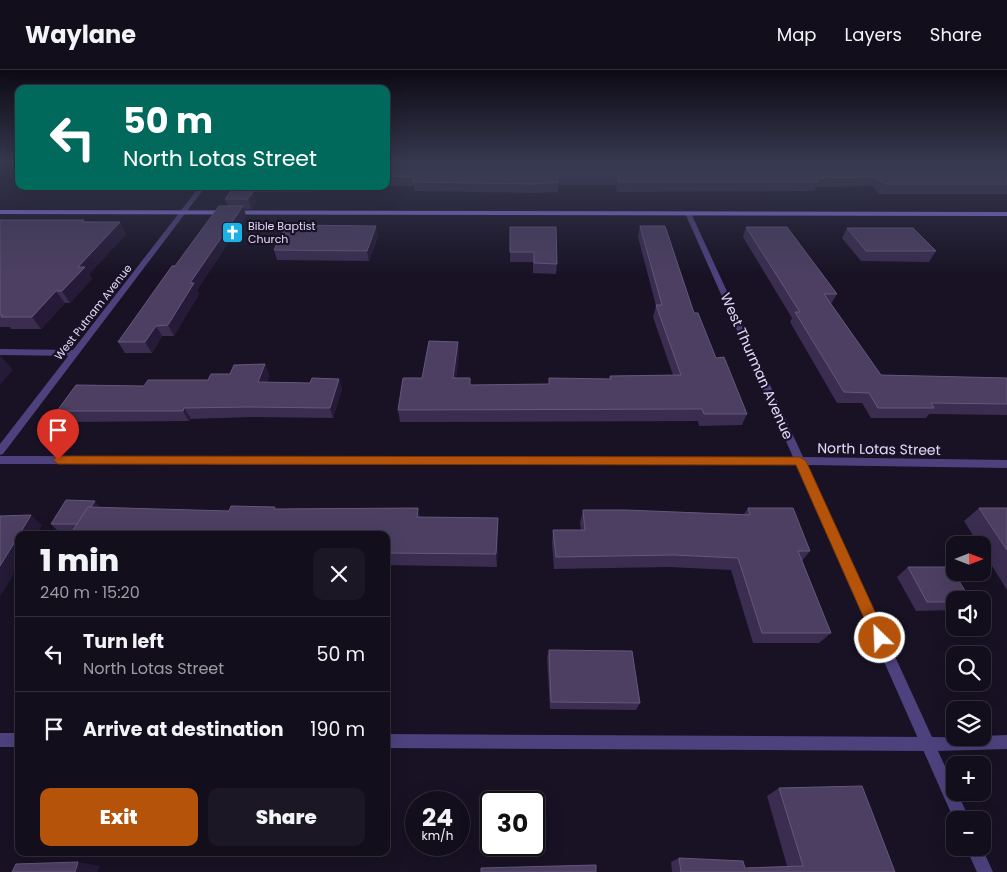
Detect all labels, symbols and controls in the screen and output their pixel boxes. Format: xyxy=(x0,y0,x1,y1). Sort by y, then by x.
text: Waylane xyxy=(25,18,136,51)
text: Map xyxy=(777,22,817,47)
text: Layers xyxy=(845,22,902,47)
text: Share xyxy=(930,22,982,47)
text: 50 m xyxy=(123,96,213,145)
icon: left xyxy=(40,105,105,170)
text: North Lotas Street xyxy=(123,143,317,174)
place label: Bible Baptist Church xyxy=(248,218,315,247)
church icon: Bible Baptist Church xyxy=(220,220,244,244)
street label: West Putnam Avenue xyxy=(50,261,136,363)
street label: West Thurman Avenue xyxy=(716,290,798,443)
pin xyxy=(37,409,79,460)
icon: arrive xyxy=(44,416,72,444)
street label: North Lotas Street xyxy=(817,438,941,460)
north arrow xyxy=(946,536,991,581)
map controls xyxy=(946,536,991,856)
text: 1 min xyxy=(40,539,119,582)
button: close xyxy=(313,548,365,600)
text: 240 m · 15:20 xyxy=(40,581,140,604)
button: sound xyxy=(946,591,991,636)
position arrow xyxy=(853,611,905,663)
text: Turn left xyxy=(83,628,164,655)
icon: left xyxy=(40,640,68,668)
text: 50 m xyxy=(316,641,365,668)
button: search xyxy=(946,646,991,691)
text: North Lotas Street xyxy=(83,657,224,680)
button: layers xyxy=(946,701,991,746)
icon: arrive xyxy=(40,715,68,743)
text: Arrive at destination xyxy=(83,716,284,743)
text: 190 m xyxy=(310,716,365,743)
button: + xyxy=(946,756,991,801)
button: Exit xyxy=(40,788,198,846)
button: Share xyxy=(208,788,365,846)
speed limit sign: 30 xyxy=(480,791,545,856)
text: 24 xyxy=(422,800,453,835)
button: − xyxy=(946,811,991,856)
text: km/h xyxy=(422,827,453,844)

